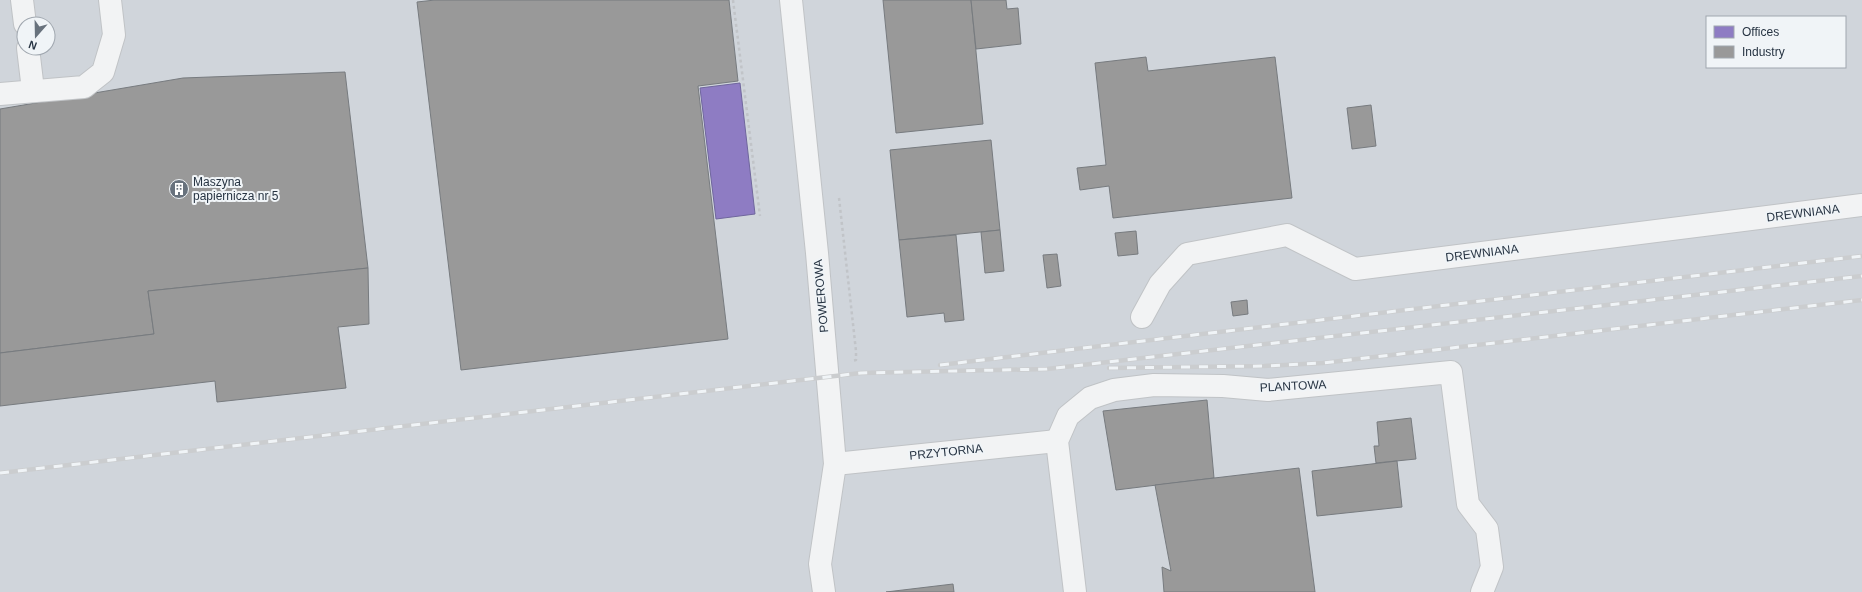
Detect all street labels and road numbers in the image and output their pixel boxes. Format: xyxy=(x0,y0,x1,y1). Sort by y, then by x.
street label: DREWNIANA xyxy=(1766,202,1840,224)
street label: DREWNIANA xyxy=(1445,242,1519,264)
street label: POWEROWA xyxy=(811,259,831,333)
street label: PLANTOWA xyxy=(1259,377,1327,395)
street label: PRZYTORNA xyxy=(909,441,983,463)

